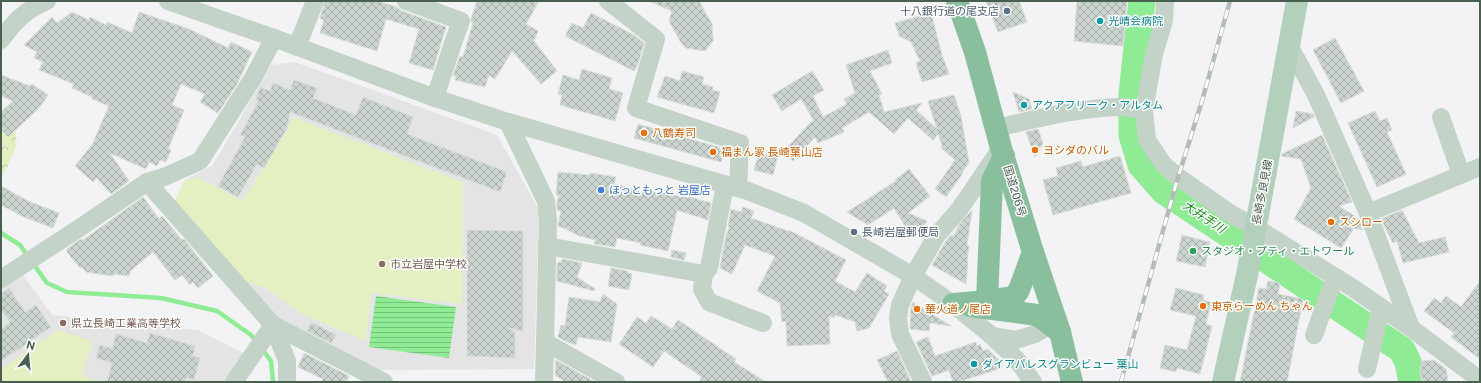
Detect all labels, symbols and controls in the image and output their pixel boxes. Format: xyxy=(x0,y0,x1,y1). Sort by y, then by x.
place label: 十八銀行道の尾支店 xyxy=(900,5,999,17)
marker: 十八銀行道の尾支店 xyxy=(1002,6,1012,16)
place label: 光晴会病院 xyxy=(1108,15,1163,27)
marker: 光晴会病院 xyxy=(1095,16,1105,26)
place label: アクアフリーク・アルタム xyxy=(1032,99,1163,111)
marker: アクアフリーク・アルタム xyxy=(1019,100,1029,110)
place label: 八鶴寿司 xyxy=(652,127,696,139)
marker: 八鶴寿司 xyxy=(639,128,649,138)
place label: ヨシダのバル xyxy=(1043,144,1109,156)
marker: ヨシダのバル xyxy=(1030,145,1040,155)
place label: 福まん家 長崎葉山店 xyxy=(721,146,823,158)
marker: 福まん家 長崎葉山店 xyxy=(708,147,718,157)
street label: 長崎多良見線 xyxy=(1250,158,1274,226)
street label: 国道206号 xyxy=(1002,164,1028,218)
place label: ほっともっと 岩屋店 xyxy=(609,184,711,196)
marker: ほっともっと 岩屋店 xyxy=(596,185,606,195)
water label: 大井手川 xyxy=(1180,198,1229,237)
place label: スシロー xyxy=(1339,216,1383,228)
marker: スシロー xyxy=(1326,217,1336,227)
place label: 長崎岩屋郵便局 xyxy=(862,226,939,238)
marker: 長崎岩屋郵便局 xyxy=(849,227,859,237)
place label: スタジオ・プティ・エトワール xyxy=(1201,245,1354,257)
marker: スタジオ・プティ・エトワール xyxy=(1188,246,1198,256)
place label: 市立岩屋中学校 xyxy=(390,258,467,270)
marker: 市立岩屋中学校 xyxy=(377,259,387,269)
place label: 東京らーめん ちゃん xyxy=(1211,300,1313,312)
marker: 東京らーめん ちゃん xyxy=(1198,301,1208,311)
place label: 華火道ノ尾店 xyxy=(925,303,991,315)
marker: 華火道ノ尾店 xyxy=(912,304,922,314)
place label: 県立長崎工業高等学校 xyxy=(71,317,181,329)
marker: 県立長崎工業高等学校 xyxy=(58,318,68,328)
north arrow xyxy=(8,335,48,375)
text: N xyxy=(25,338,37,352)
place label: ダイアパレスグランビュー 葉山 xyxy=(982,358,1138,370)
marker: ダイアパレスグランビュー 葉山 xyxy=(969,359,979,369)

